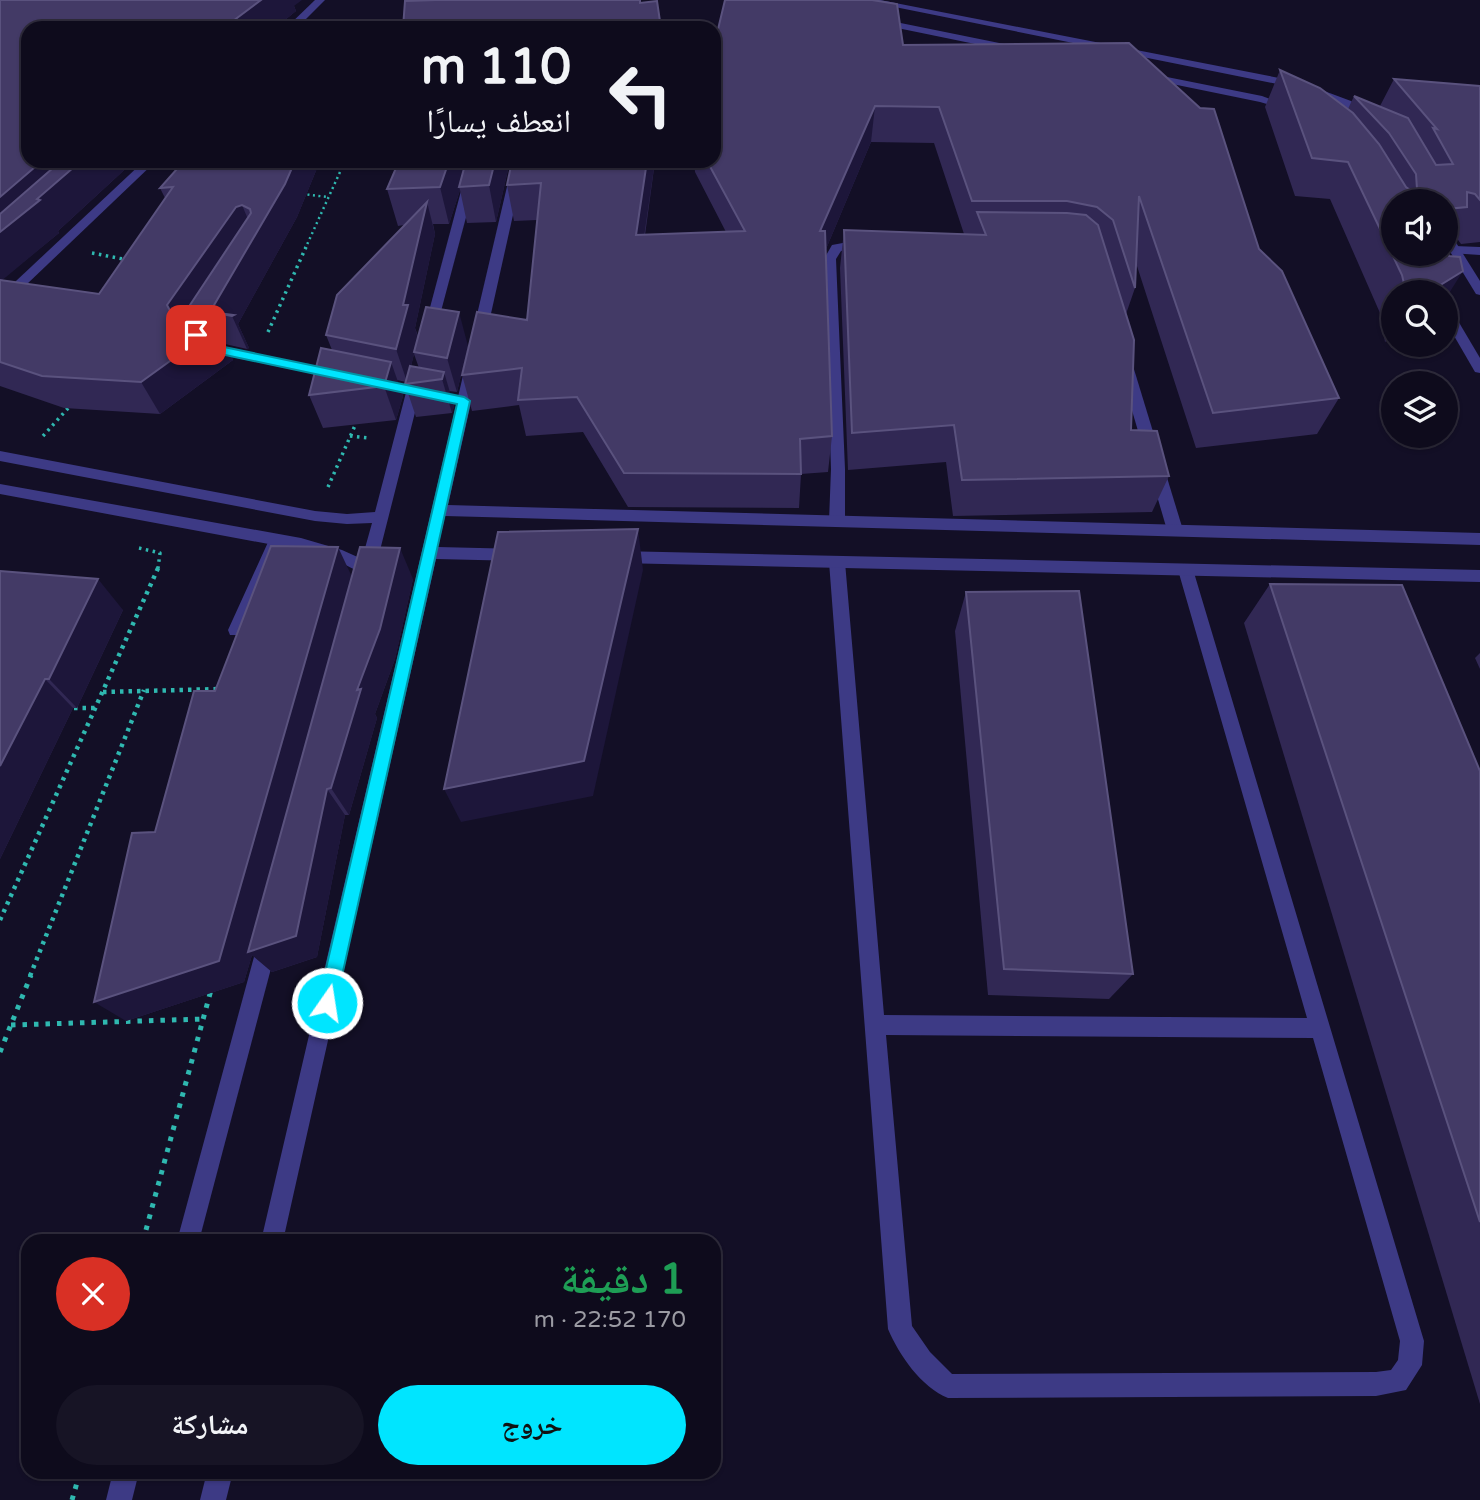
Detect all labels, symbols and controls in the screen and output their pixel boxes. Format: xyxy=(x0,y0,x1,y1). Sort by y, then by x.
text: 110 m xyxy=(421,38,571,97)
icon: left xyxy=(595,49,686,140)
text: انعطف يسارًا xyxy=(426,103,571,141)
map controls xyxy=(1381,189,1458,448)
button: sound xyxy=(1381,189,1458,266)
button: search xyxy=(1381,280,1458,357)
pin xyxy=(166,305,226,365)
icon: arrive xyxy=(177,316,215,354)
button: layers xyxy=(1381,371,1458,448)
position arrow xyxy=(290,966,364,1040)
text: 1 دقيقة xyxy=(560,1254,686,1305)
button: close xyxy=(56,1257,130,1331)
text: 170 m · 22:52 xyxy=(534,1306,686,1334)
button: مشاركة xyxy=(56,1385,364,1465)
button: خروج xyxy=(378,1385,686,1465)

